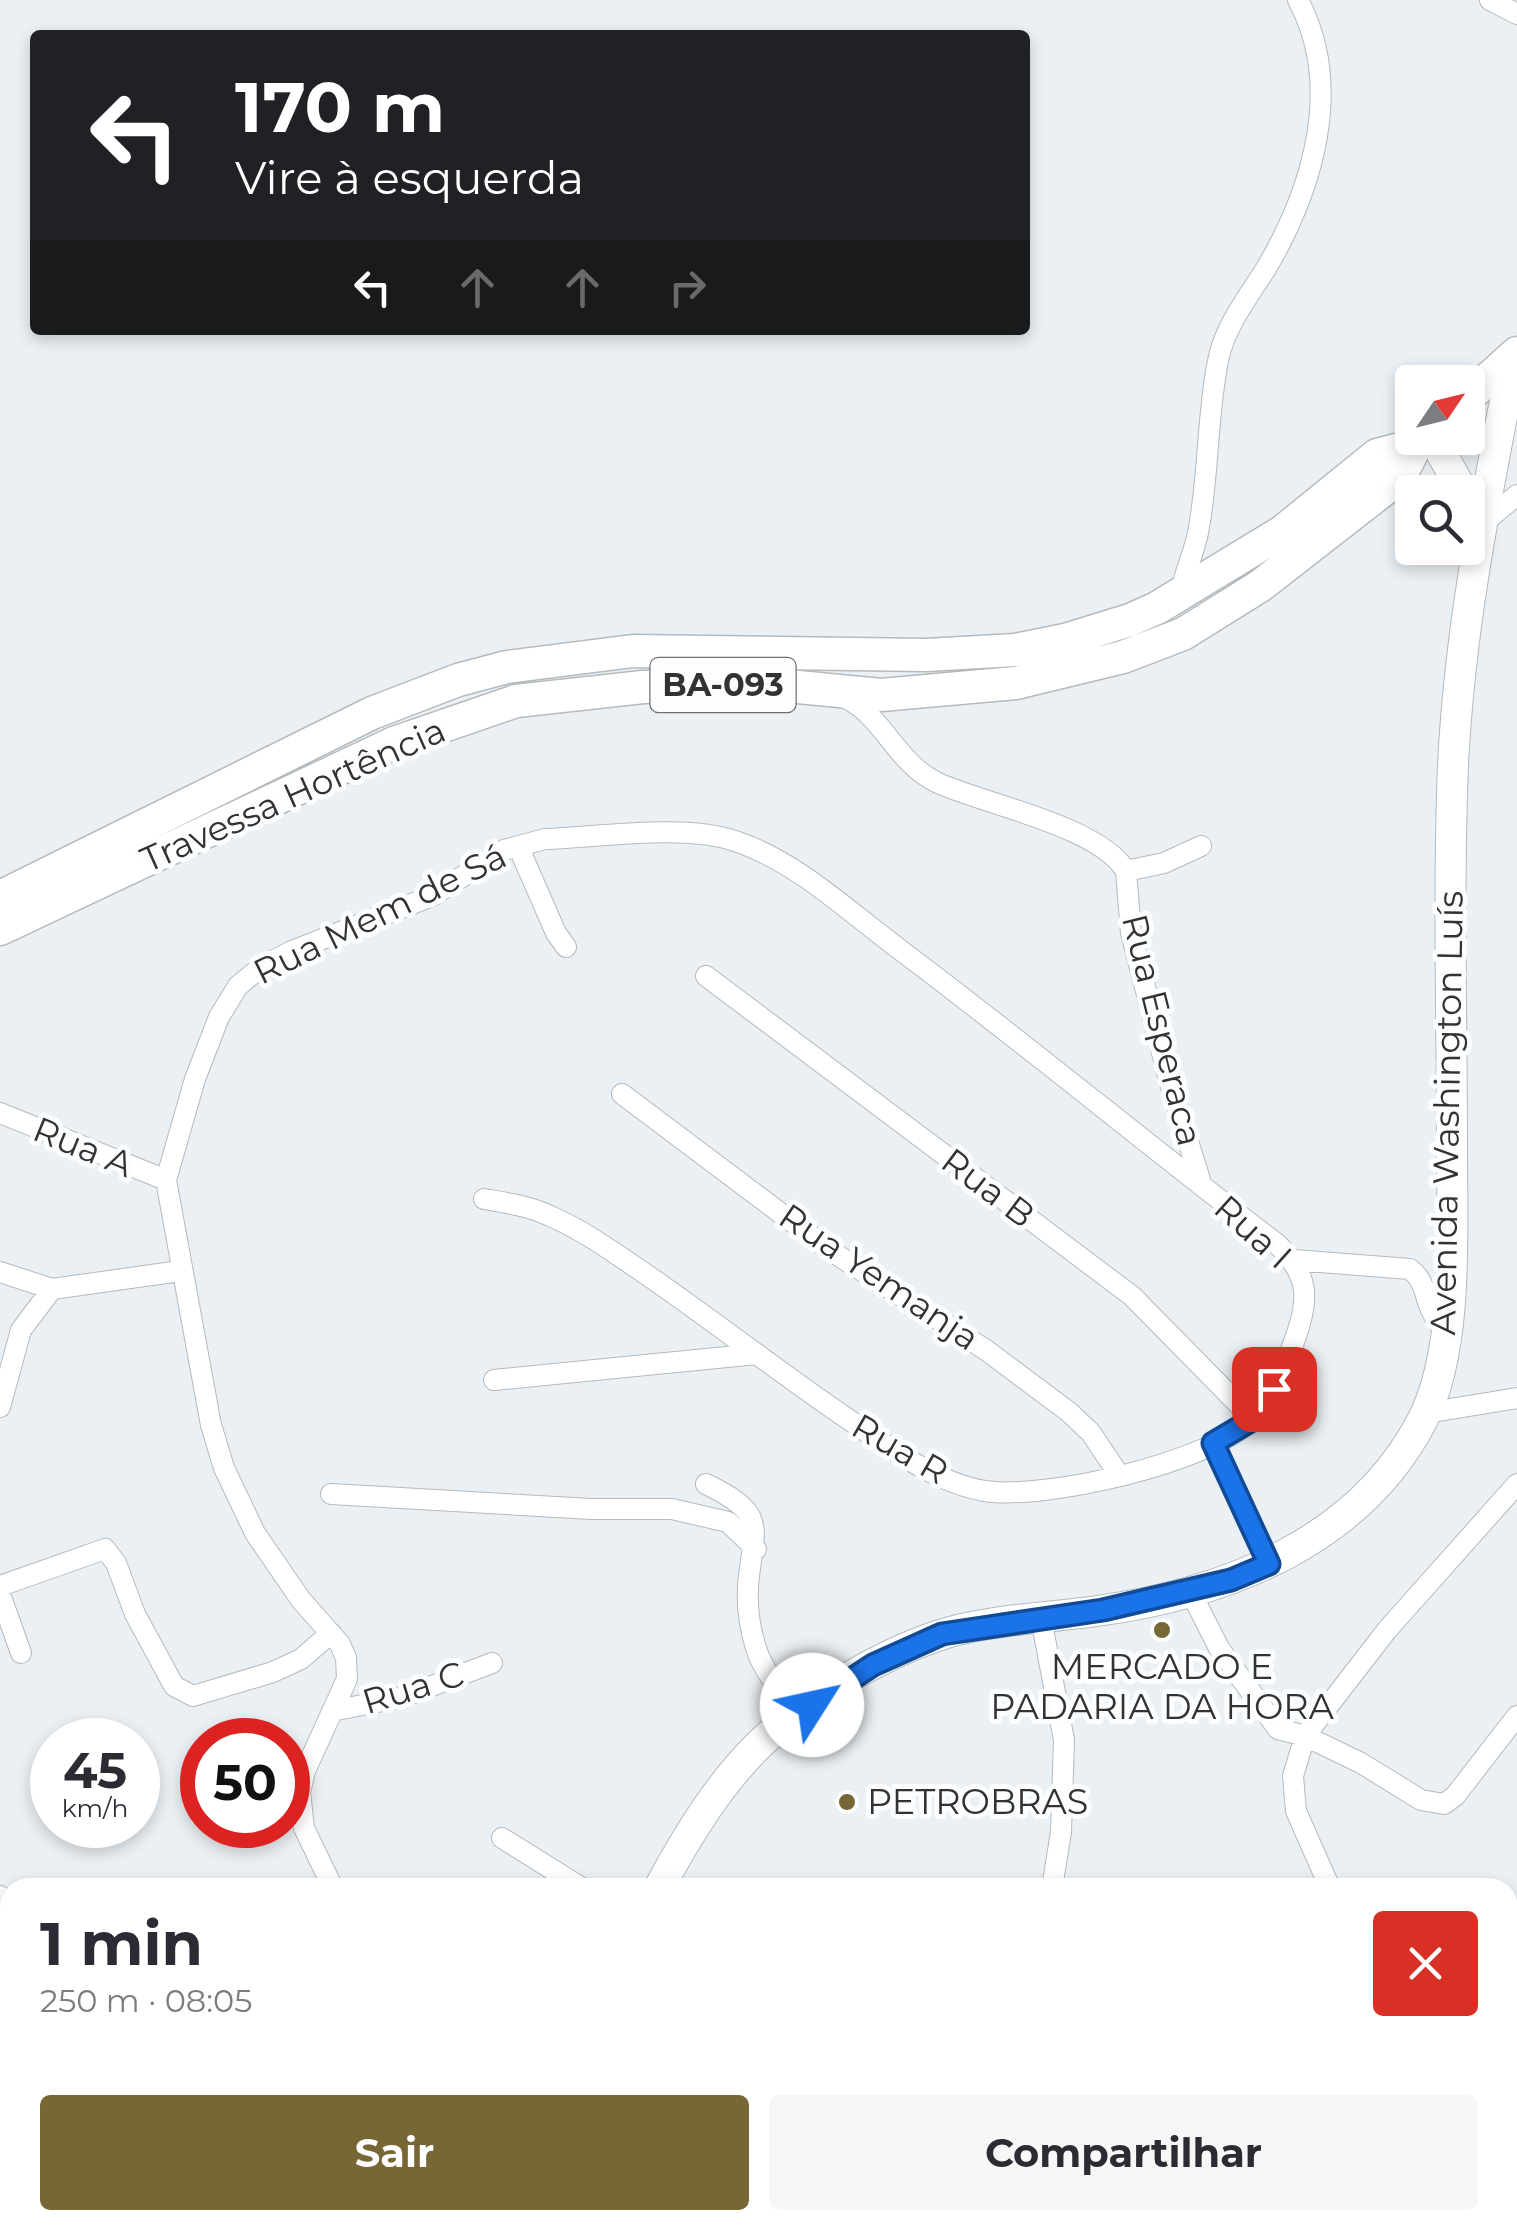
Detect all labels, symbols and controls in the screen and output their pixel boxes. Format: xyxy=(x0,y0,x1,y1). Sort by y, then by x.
text: 170 m xyxy=(235,64,445,150)
icon: left xyxy=(70,70,200,200)
text: Vire à esquerda xyxy=(235,150,584,205)
icon: left xyxy=(345,260,400,315)
icon: ahead xyxy=(450,260,505,315)
icon: ahead xyxy=(555,260,610,315)
icon: right xyxy=(660,260,715,315)
north arrow xyxy=(1395,365,1485,455)
map controls xyxy=(1395,365,1485,565)
button: search xyxy=(1395,475,1485,565)
road number: BA-093 xyxy=(650,658,796,712)
street label: Travessa Hortência xyxy=(134,708,452,881)
street label: Rua Mem de Sá xyxy=(246,834,513,993)
street label: Avenida Washington Luís xyxy=(1421,890,1472,1336)
street label: Rua Esperaca xyxy=(1113,910,1212,1150)
street label: Rua A xyxy=(27,1107,140,1186)
street label: Rua B xyxy=(933,1139,1043,1236)
street label: Rua I xyxy=(1206,1186,1301,1277)
street label: Rua Yemanja xyxy=(771,1194,987,1359)
pin xyxy=(1232,1347,1317,1432)
icon: arrive xyxy=(1247,1362,1302,1417)
street label: Rua R xyxy=(844,1404,956,1493)
marker: MERCADO E PADARIA DA HORA xyxy=(1151,1619,1173,1641)
place label: MERCADO E PADARIA DA HORA xyxy=(990,1645,1335,1728)
street label: Rua C xyxy=(357,1652,469,1723)
position arrow xyxy=(760,1653,864,1757)
speed limit sign: 50 xyxy=(180,1718,310,1848)
text: 45 xyxy=(63,1740,127,1801)
place label: PETROBRAS xyxy=(867,1780,1088,1823)
marker: PETROBRAS xyxy=(836,1791,858,1813)
text: km/h xyxy=(62,1793,128,1823)
text: 1 min xyxy=(40,1907,203,1980)
button: close xyxy=(1373,1911,1478,2016)
text: 250 m · 08:05 xyxy=(40,1981,252,2020)
button: Sair xyxy=(40,2095,749,2210)
button: Compartilhar xyxy=(769,2095,1478,2210)

